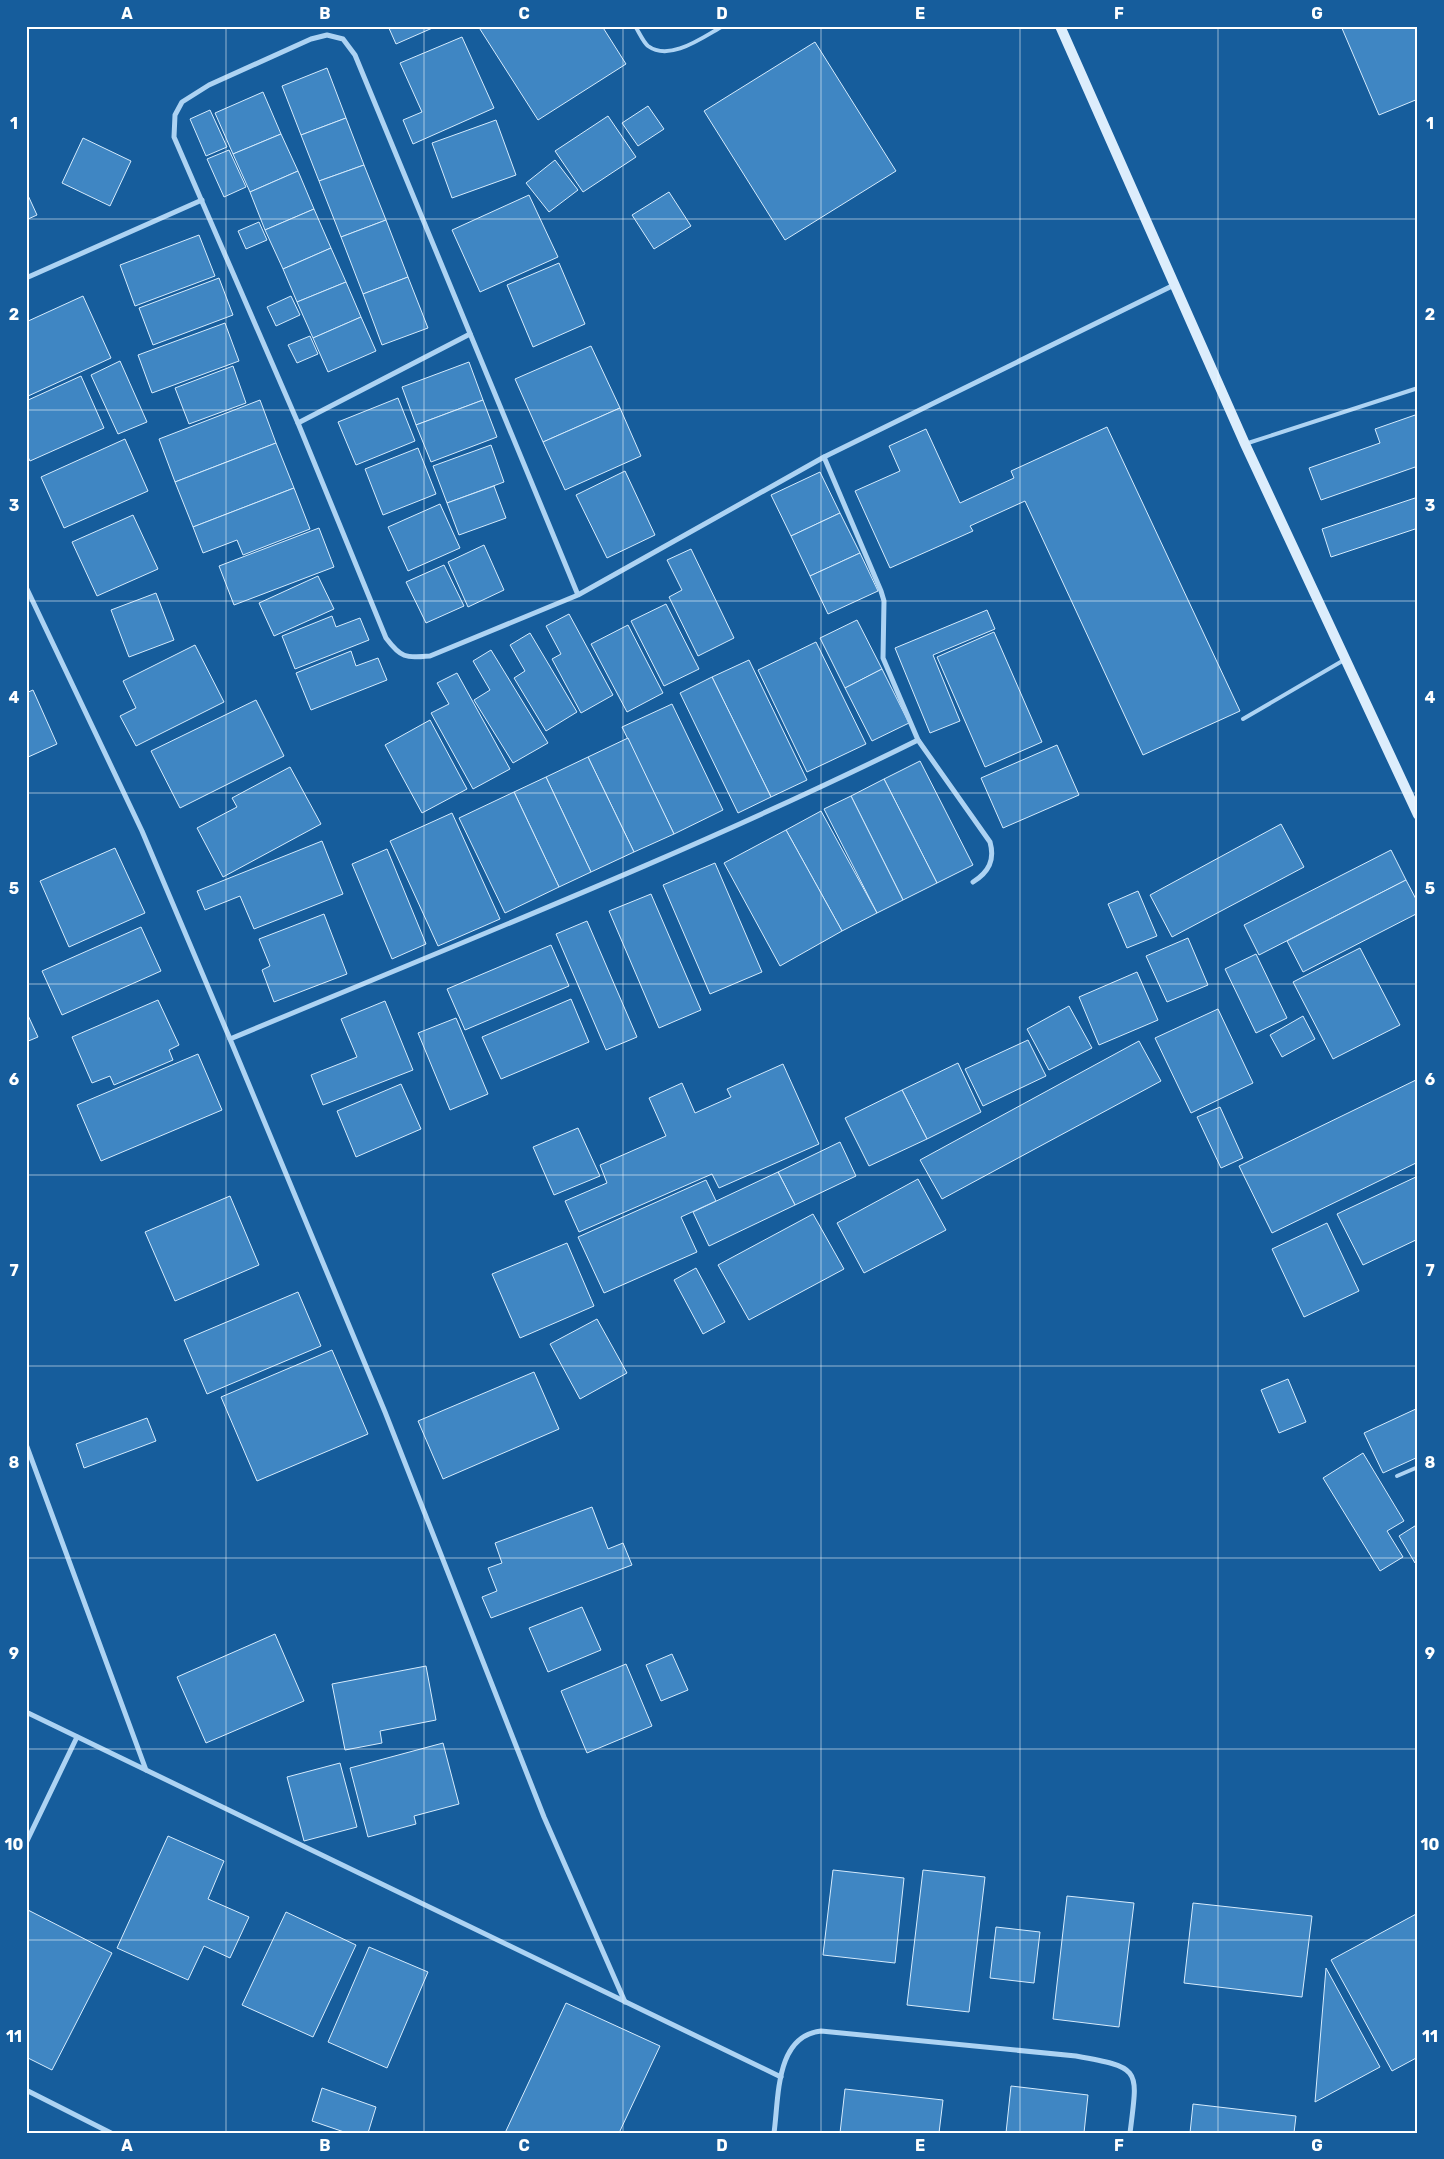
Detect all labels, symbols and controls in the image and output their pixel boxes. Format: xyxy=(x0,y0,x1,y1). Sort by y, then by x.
text: A xyxy=(121,4,133,23)
text: B xyxy=(319,4,331,23)
text: C xyxy=(518,4,530,23)
text: D xyxy=(716,4,728,23)
text: E xyxy=(915,4,925,23)
text: F xyxy=(1114,4,1124,23)
text: G xyxy=(1311,4,1323,23)
text: 1 xyxy=(10,114,18,133)
text: 1 xyxy=(1426,114,1434,133)
text: 2 xyxy=(9,305,19,324)
text: 2 xyxy=(1425,305,1435,324)
text: 3 xyxy=(9,496,19,515)
text: 3 xyxy=(1425,496,1435,515)
text: 4 xyxy=(9,688,20,707)
text: 4 xyxy=(1425,688,1436,707)
text: 5 xyxy=(9,879,19,898)
text: 5 xyxy=(1425,879,1435,898)
text: 6 xyxy=(9,1070,19,1089)
text: 6 xyxy=(1425,1070,1435,1089)
text: 7 xyxy=(9,1261,19,1280)
text: 7 xyxy=(1425,1261,1435,1280)
text: 8 xyxy=(9,1453,20,1472)
text: 8 xyxy=(1425,1453,1436,1472)
text: 9 xyxy=(9,1644,19,1663)
text: 9 xyxy=(1425,1644,1435,1663)
text: 10 xyxy=(5,1835,24,1854)
text: 10 xyxy=(1421,1835,1440,1854)
text: 11 xyxy=(6,2027,22,2046)
text: 11 xyxy=(1422,2027,1438,2046)
text: A xyxy=(121,2136,133,2155)
text: B xyxy=(319,2136,331,2155)
text: C xyxy=(518,2136,530,2155)
text: D xyxy=(716,2136,728,2155)
text: E xyxy=(915,2136,925,2155)
text: F xyxy=(1114,2136,1124,2155)
text: G xyxy=(1311,2136,1323,2155)

